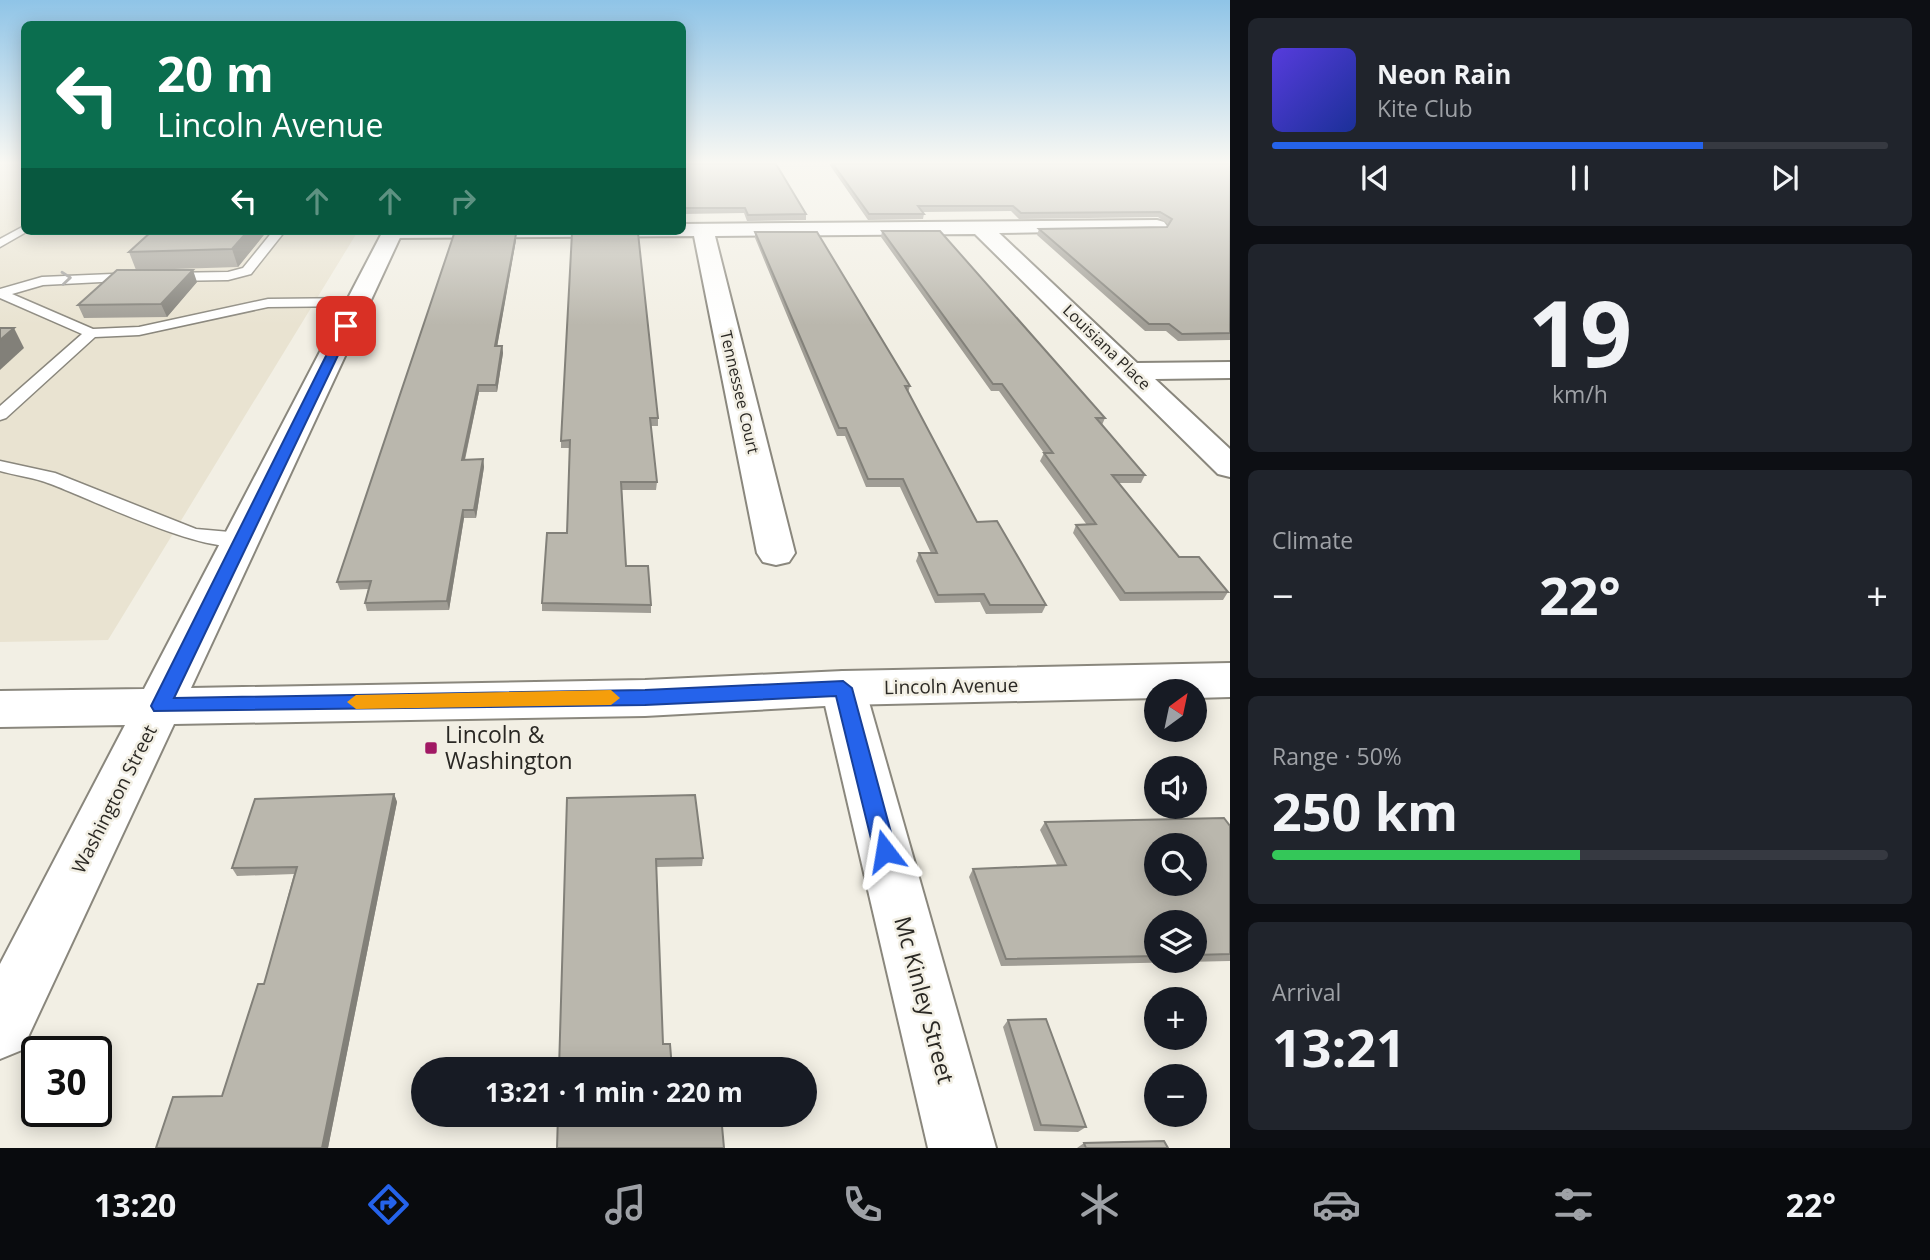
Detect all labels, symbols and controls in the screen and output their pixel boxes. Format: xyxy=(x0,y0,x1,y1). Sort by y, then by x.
text: 20 m xyxy=(157,40,274,106)
icon: left xyxy=(42,49,133,140)
text: Neon Rain xyxy=(1377,56,1511,92)
text: Kite Club xyxy=(1377,92,1472,124)
text: Lincoln Avenue xyxy=(157,103,383,146)
icon: previous xyxy=(1356,159,1394,197)
icon: pause xyxy=(1561,159,1599,197)
icon: next xyxy=(1766,159,1804,197)
icon: left xyxy=(225,182,263,220)
icon: ahead xyxy=(298,182,336,220)
icon: ahead xyxy=(371,182,409,220)
icon: right xyxy=(444,182,482,220)
text: 19 xyxy=(1528,270,1632,394)
one-way arrow xyxy=(61,271,72,286)
pin xyxy=(316,296,376,356)
street label: Louisiana Place xyxy=(1058,299,1156,395)
icon: arrive xyxy=(327,307,365,345)
street label: Tennessee Court xyxy=(715,328,765,456)
text: km/h xyxy=(1552,378,1608,410)
text: Climate xyxy=(1272,524,1353,556)
text: 22° xyxy=(1539,559,1621,630)
text: − xyxy=(1272,569,1294,621)
text: + xyxy=(1866,569,1888,621)
street label: Lincoln Avenue xyxy=(884,672,1018,700)
north arrow xyxy=(1144,679,1208,742)
map controls xyxy=(1144,679,1207,1127)
place label: Lincoln & Washington xyxy=(445,718,573,776)
street label: Washington Street xyxy=(65,720,163,878)
marker: Lincoln & Washington xyxy=(423,740,439,756)
text: Range · 50% xyxy=(1272,740,1402,772)
button: sound xyxy=(1144,756,1207,819)
text: 250 km xyxy=(1272,775,1458,846)
position arrow xyxy=(848,814,922,888)
button: search xyxy=(1144,833,1207,896)
button: layers xyxy=(1144,910,1207,973)
street label: Mc Kinley Street xyxy=(887,912,963,1087)
text: Arrival xyxy=(1272,976,1341,1008)
button: + xyxy=(1144,987,1207,1050)
text: 13:21 xyxy=(1272,1011,1406,1082)
speed limit sign: 30 xyxy=(21,1036,112,1127)
button: − xyxy=(1144,1064,1207,1127)
text: 13:21 · 1 min · 220 m xyxy=(485,1074,743,1110)
icon: directions xyxy=(364,1180,413,1229)
icon: music xyxy=(601,1180,650,1229)
icon: phone xyxy=(838,1180,887,1229)
icon: climate xyxy=(1075,1180,1124,1229)
icon: car xyxy=(1312,1180,1361,1229)
icon: filters xyxy=(1549,1180,1598,1229)
text: 13:20 xyxy=(94,1183,176,1226)
text: 22° xyxy=(1786,1183,1836,1226)

